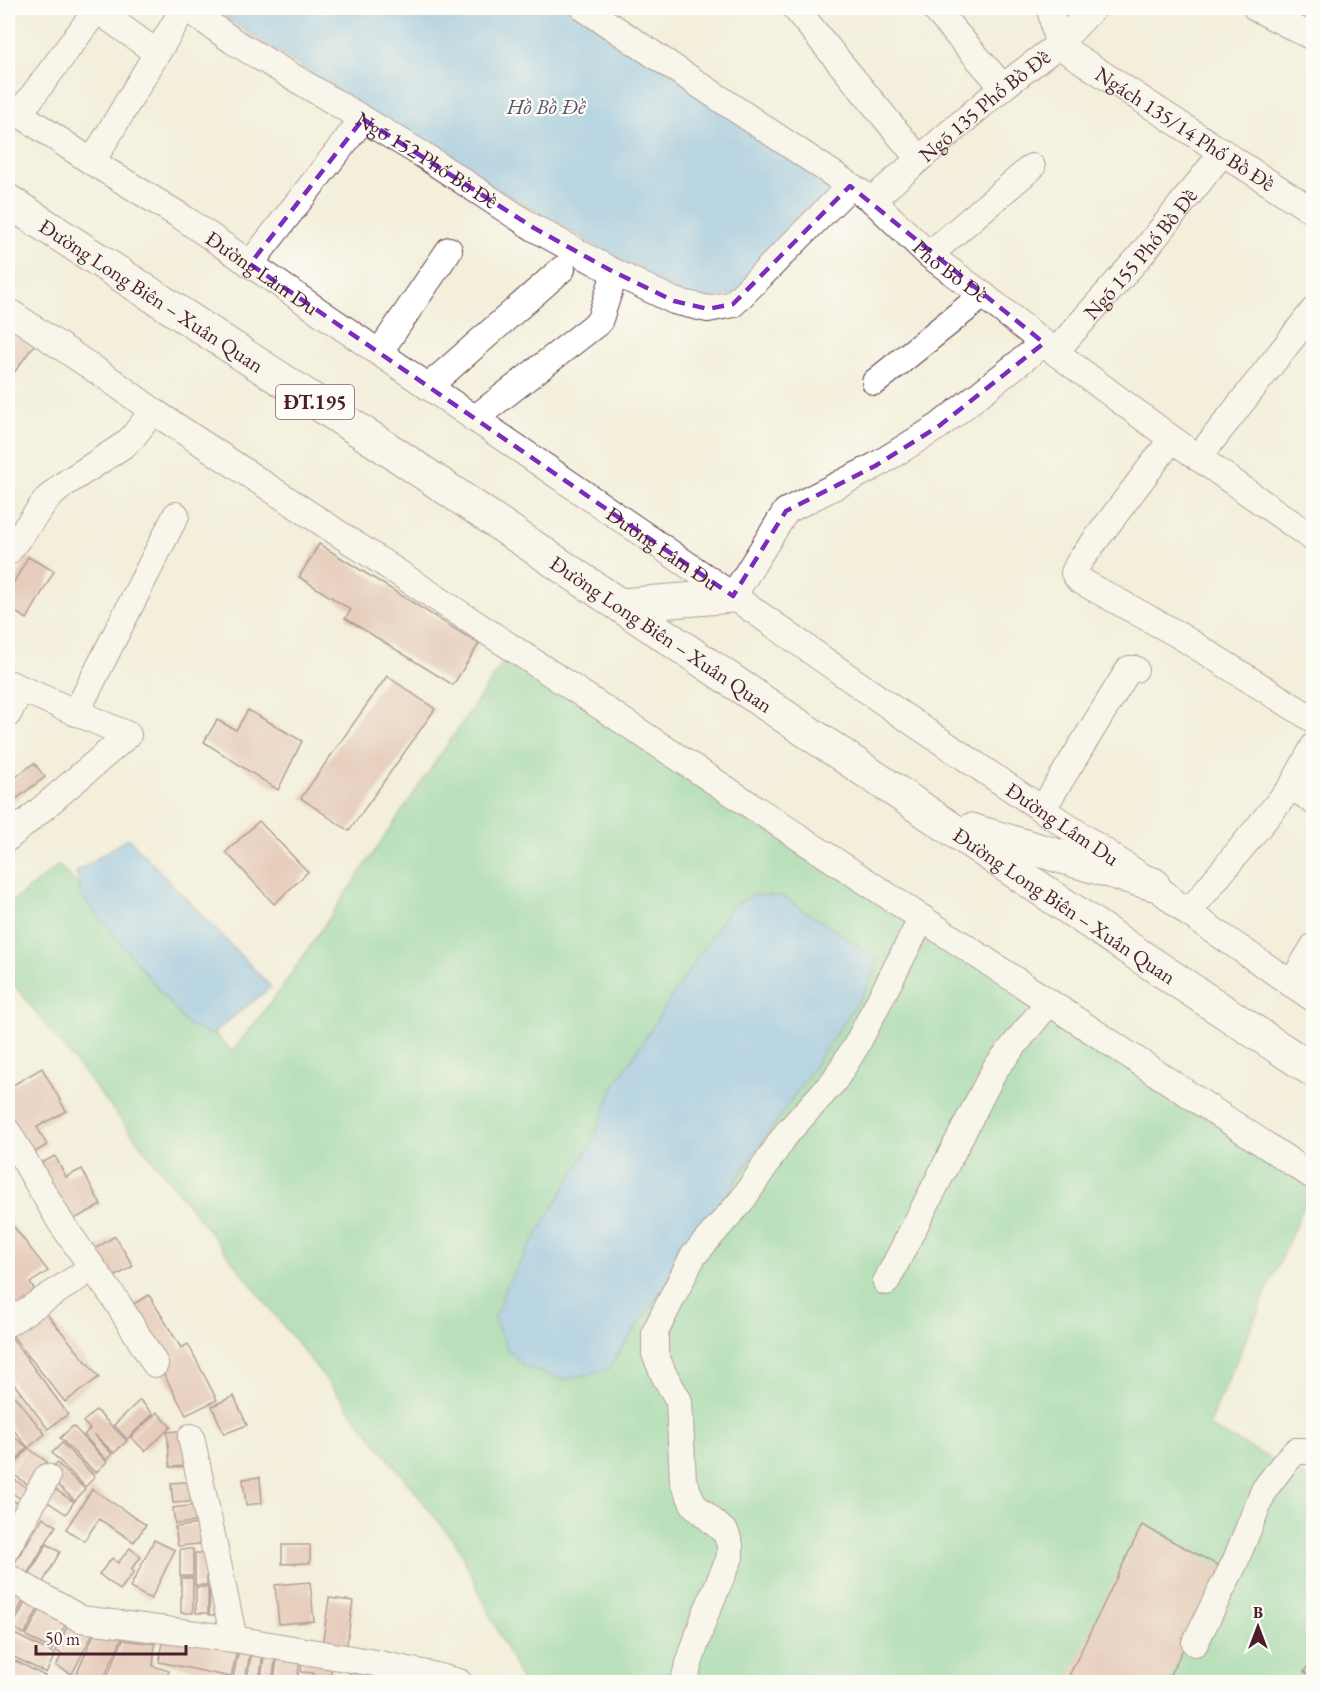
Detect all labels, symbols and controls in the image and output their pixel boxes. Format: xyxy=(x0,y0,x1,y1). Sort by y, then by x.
street label: Ngõ 135 Phố Bồ Đề xyxy=(913,43,1055,167)
street label: Ngách 135/14 Phố Bồ Đề xyxy=(1091,60,1280,196)
water label: Hồ Bồ Đề xyxy=(506,92,586,121)
street label: Ngõ 152 Phố Bồ Đề xyxy=(351,105,503,214)
street label: Ngõ 155 Phố Bồ Đề xyxy=(1077,183,1202,325)
street label: Đường Long Biên – Xuân Quan xyxy=(35,212,269,378)
street label: Đường Lâm Du xyxy=(201,224,324,320)
street label: Phố Bồ Đề xyxy=(907,233,994,308)
road number: ĐT.195 xyxy=(276,385,354,419)
street label: Đường Lâm Du xyxy=(601,500,724,596)
street label: Đường Long Biên – Xuân Quan xyxy=(545,549,778,718)
street label: Đường Lâm Du xyxy=(1001,776,1125,871)
street label: Đường Long Biên – Xuân Quan xyxy=(948,821,1181,990)
north arrow xyxy=(1228,1597,1288,1657)
text: B xyxy=(1253,1602,1263,1623)
scale bar xyxy=(36,1618,186,1656)
text: 50 m xyxy=(45,1627,80,1650)

